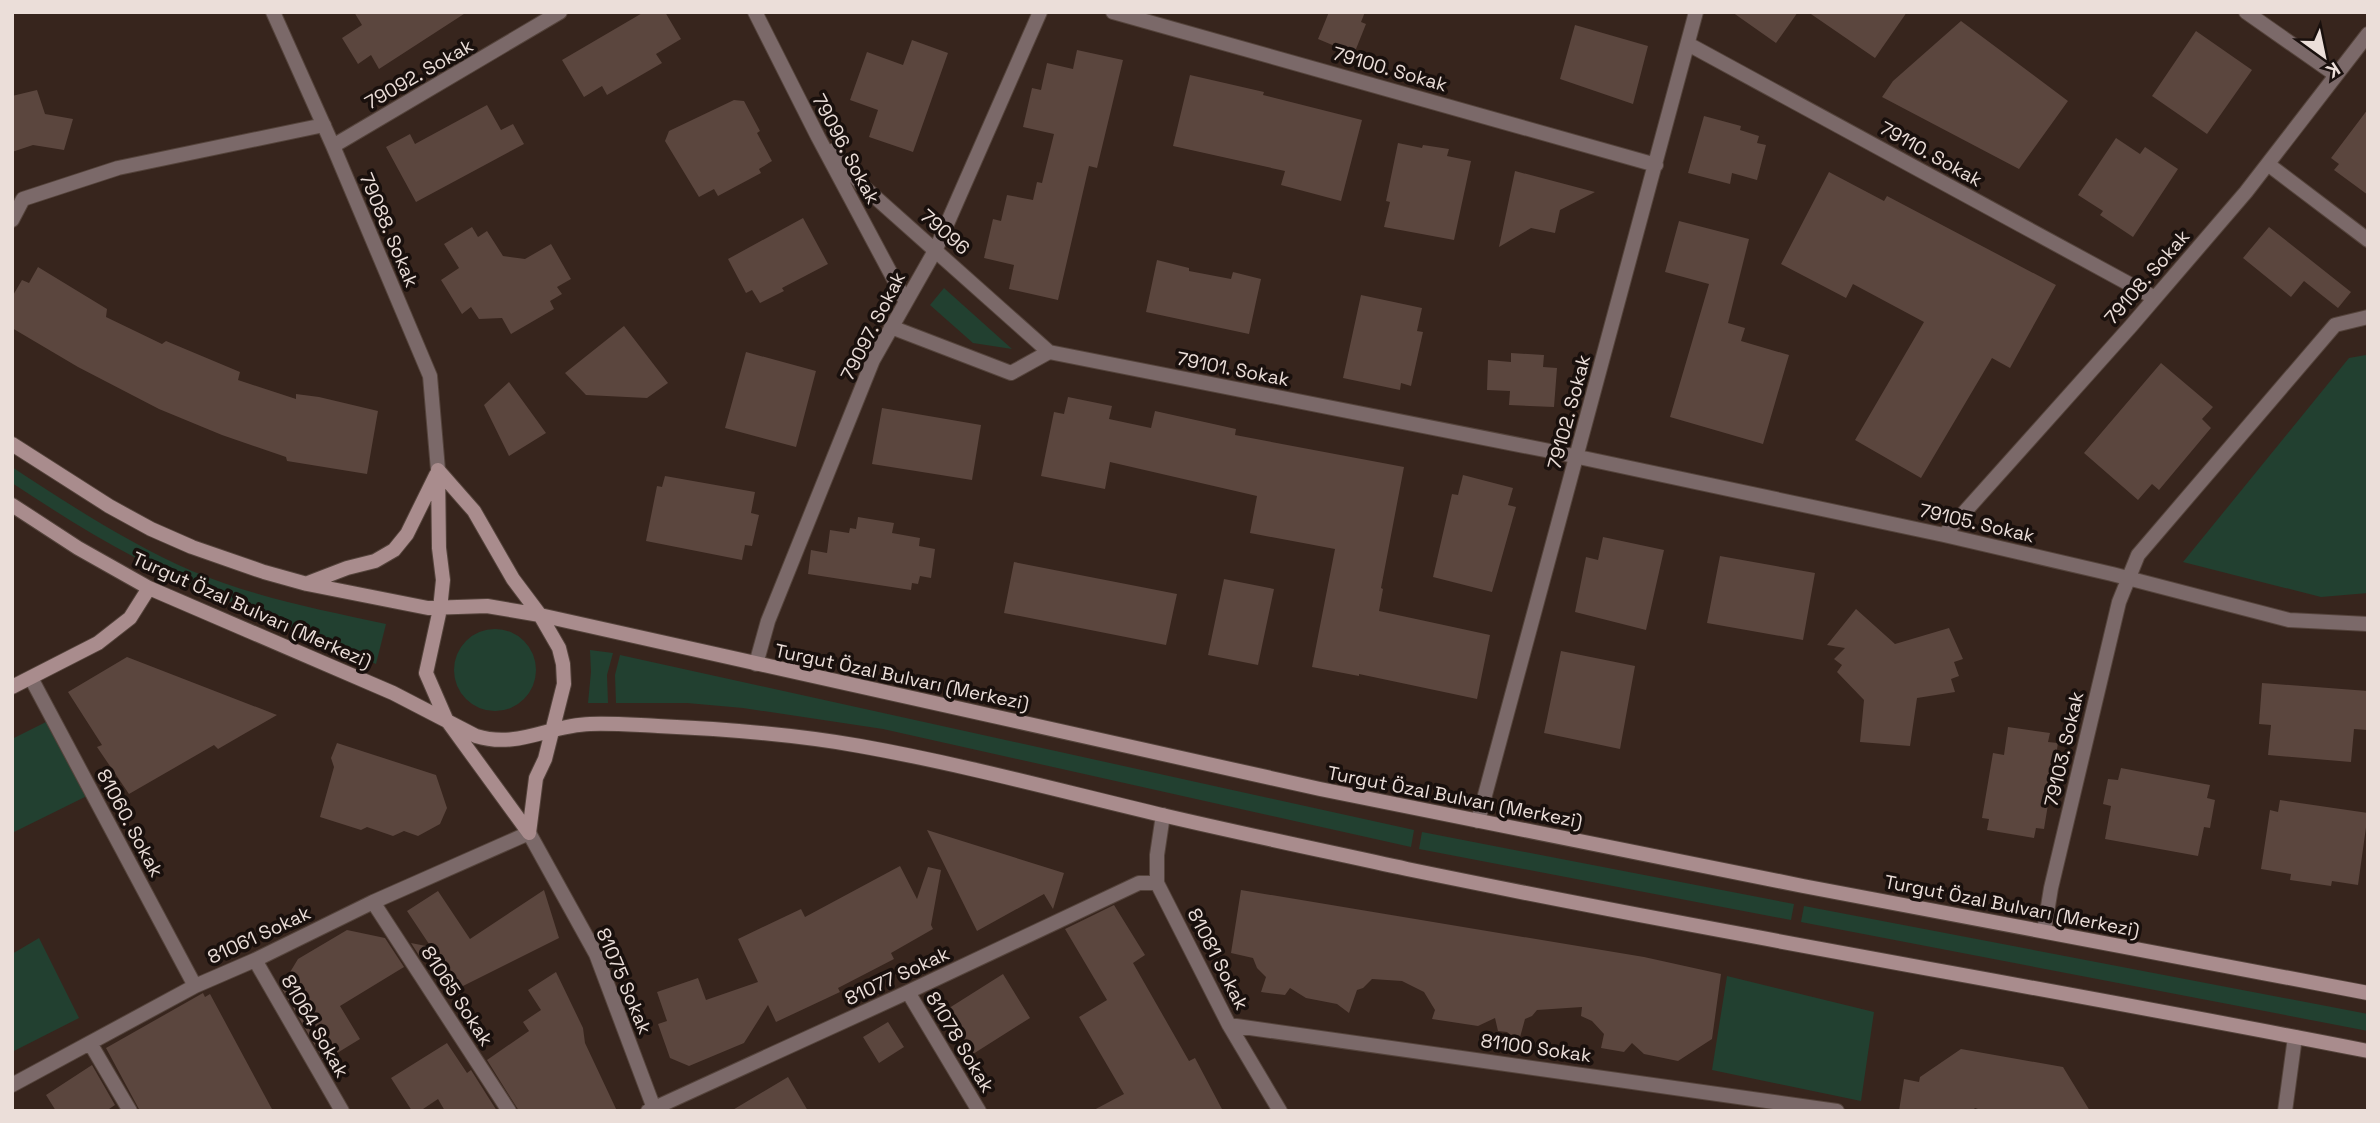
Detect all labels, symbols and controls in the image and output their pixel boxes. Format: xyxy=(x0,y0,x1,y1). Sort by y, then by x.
north arrow xyxy=(2289,21,2359,91)
street label: 79092. Sokak xyxy=(360,33,478,115)
street label: 79100. Sokak xyxy=(1330,41,1450,97)
text: K xyxy=(2321,56,2345,84)
street label: 79096. Sokak xyxy=(806,90,886,208)
street label: 79110. Sokak xyxy=(1875,116,1987,192)
street label: 79088. Sokak xyxy=(354,169,424,291)
street label: 79096 xyxy=(915,204,975,260)
street label: 79108. Sokak xyxy=(2099,224,2195,330)
street label: 79097. Sokak xyxy=(835,267,911,385)
street label: 79101. Sokak xyxy=(1175,346,1291,392)
street label: 79102. Sokak xyxy=(1542,352,1596,472)
street label: 79105. Sokak xyxy=(1917,498,2037,548)
street label: Turgut Özal Bulvarı (Merkezi) xyxy=(128,546,376,674)
street label: Turgut Özal Bulvarı (Merkezi) xyxy=(773,638,1031,716)
street label: 79103. Sokak xyxy=(2039,689,2089,809)
street label: Turgut Özal Bulvarı (Merkezi) xyxy=(1325,760,1585,834)
street label: 81060. Sokak xyxy=(91,765,169,881)
street label: Turgut Özal Bulvarı (Merkezi) xyxy=(1882,869,2142,943)
street label: 81061 Sokak xyxy=(203,900,315,970)
street label: 81081 Sokak xyxy=(1182,904,1254,1014)
street label: 81075 Sokak xyxy=(590,924,658,1038)
street label: 81065 Sokak xyxy=(415,941,499,1051)
street label: 81077 Sokak xyxy=(841,941,953,1011)
street label: 81064 Sokak xyxy=(275,970,355,1082)
street label: 81078 Sokak xyxy=(920,987,1000,1097)
street label: 81100 Sokak xyxy=(1479,1028,1593,1068)

